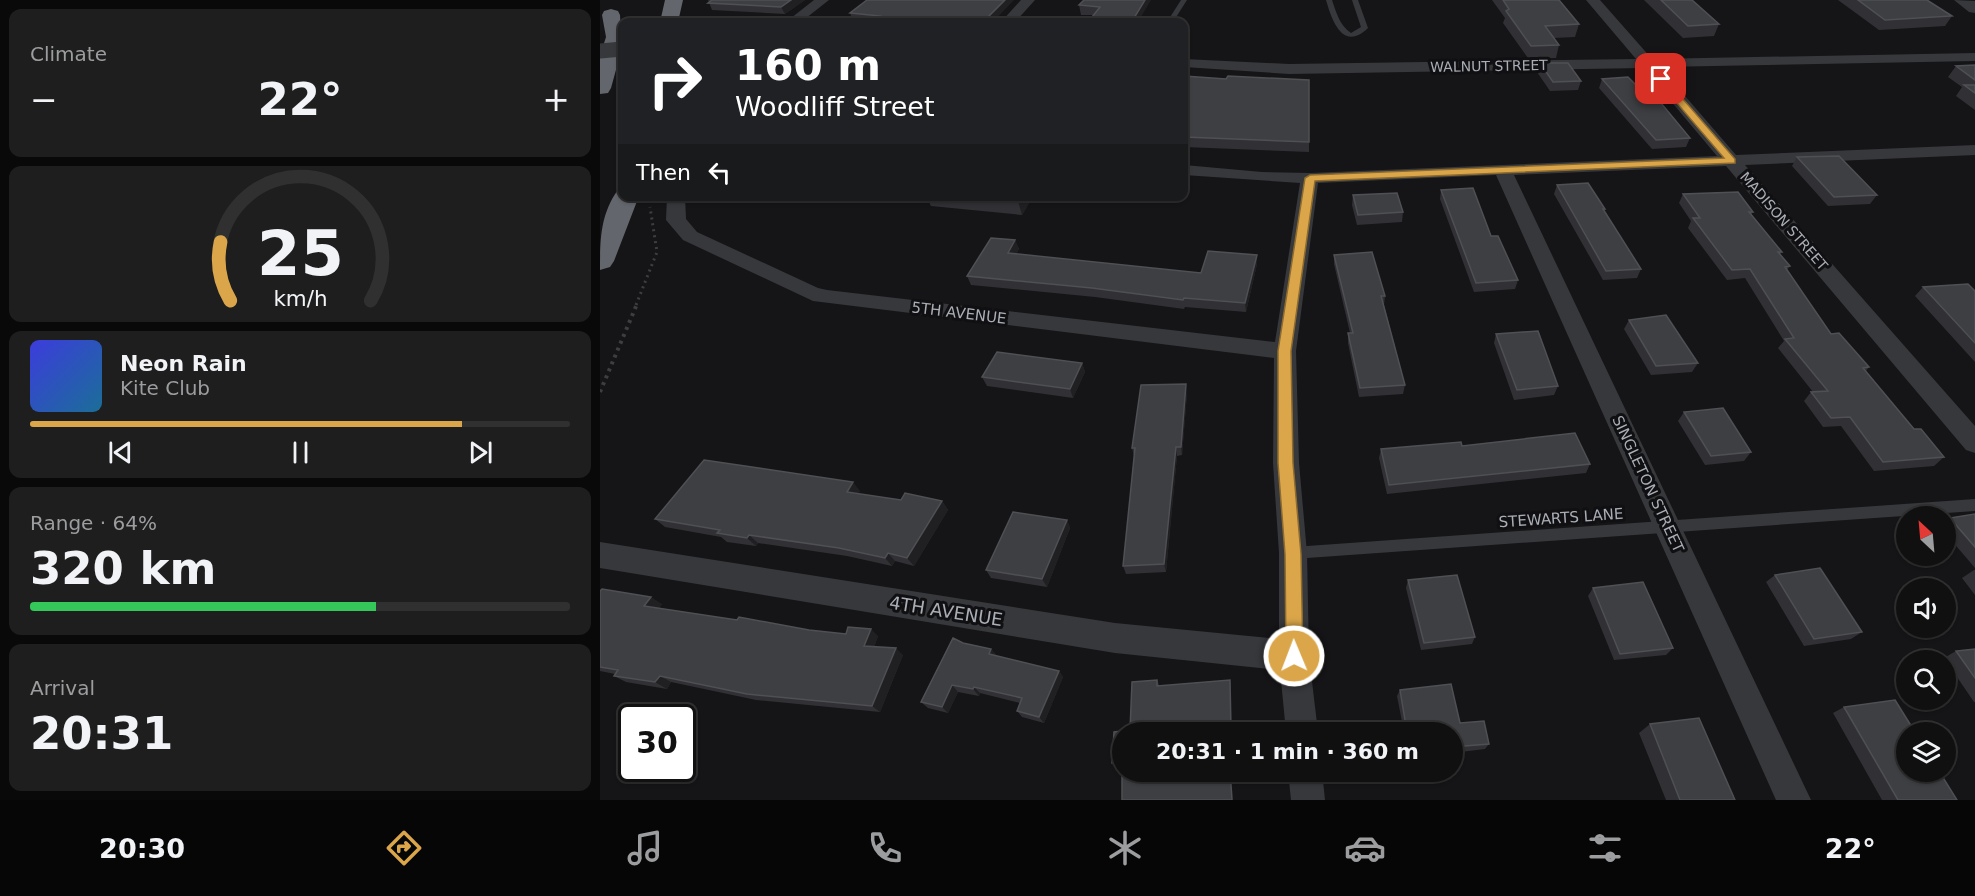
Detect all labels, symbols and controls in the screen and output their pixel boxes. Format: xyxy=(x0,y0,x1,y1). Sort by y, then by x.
text: 160 m xyxy=(735,41,881,90)
text: Climate xyxy=(30,42,107,66)
icon: right xyxy=(636,42,714,120)
pin xyxy=(1635,53,1686,104)
street label: WALNUT STREET xyxy=(1430,57,1548,75)
icon: arrive xyxy=(1644,62,1677,95)
text: 22° xyxy=(257,73,343,126)
text: − xyxy=(30,80,58,119)
text: + xyxy=(542,80,570,119)
text: Woodliff Street xyxy=(735,91,935,122)
icon: left xyxy=(703,156,736,189)
text: Then xyxy=(636,160,691,185)
street label: MADISON STREET xyxy=(1737,169,1831,274)
text: 25 xyxy=(257,217,343,290)
text: km/h xyxy=(273,286,327,311)
street label: 5TH AVENUE xyxy=(911,298,1007,328)
text: Neon Rain xyxy=(120,351,247,376)
text: Kite Club xyxy=(120,376,210,400)
street label: SINGLETON STREET xyxy=(1608,413,1688,556)
icon: previous xyxy=(104,436,137,469)
icon: pause xyxy=(284,436,317,469)
icon: next xyxy=(464,436,497,469)
street label: STEWARTS LANE xyxy=(1498,505,1624,531)
north arrow xyxy=(1896,506,1956,566)
map controls xyxy=(1896,506,1956,782)
text: Range · 64% xyxy=(30,511,157,535)
text: 320 km xyxy=(30,542,216,595)
button: sound xyxy=(1896,578,1956,638)
street label: 4TH AVENUE xyxy=(888,592,1004,630)
position arrow xyxy=(1262,624,1326,688)
button: search xyxy=(1896,650,1956,710)
text: Arrival xyxy=(30,676,95,700)
speed limit sign: 30 xyxy=(618,704,696,782)
text: 20:31 xyxy=(30,707,173,760)
button: layers xyxy=(1896,722,1956,782)
text: 20:31 · 1 min · 360 m xyxy=(1156,739,1419,764)
icon: directions xyxy=(383,827,425,869)
icon: music xyxy=(624,827,666,869)
icon: phone xyxy=(864,827,906,869)
icon: climate xyxy=(1104,827,1146,869)
icon: car xyxy=(1344,827,1386,869)
icon: filters xyxy=(1584,827,1626,869)
text: 20:30 xyxy=(99,833,185,864)
text: 22° xyxy=(1825,833,1876,864)

